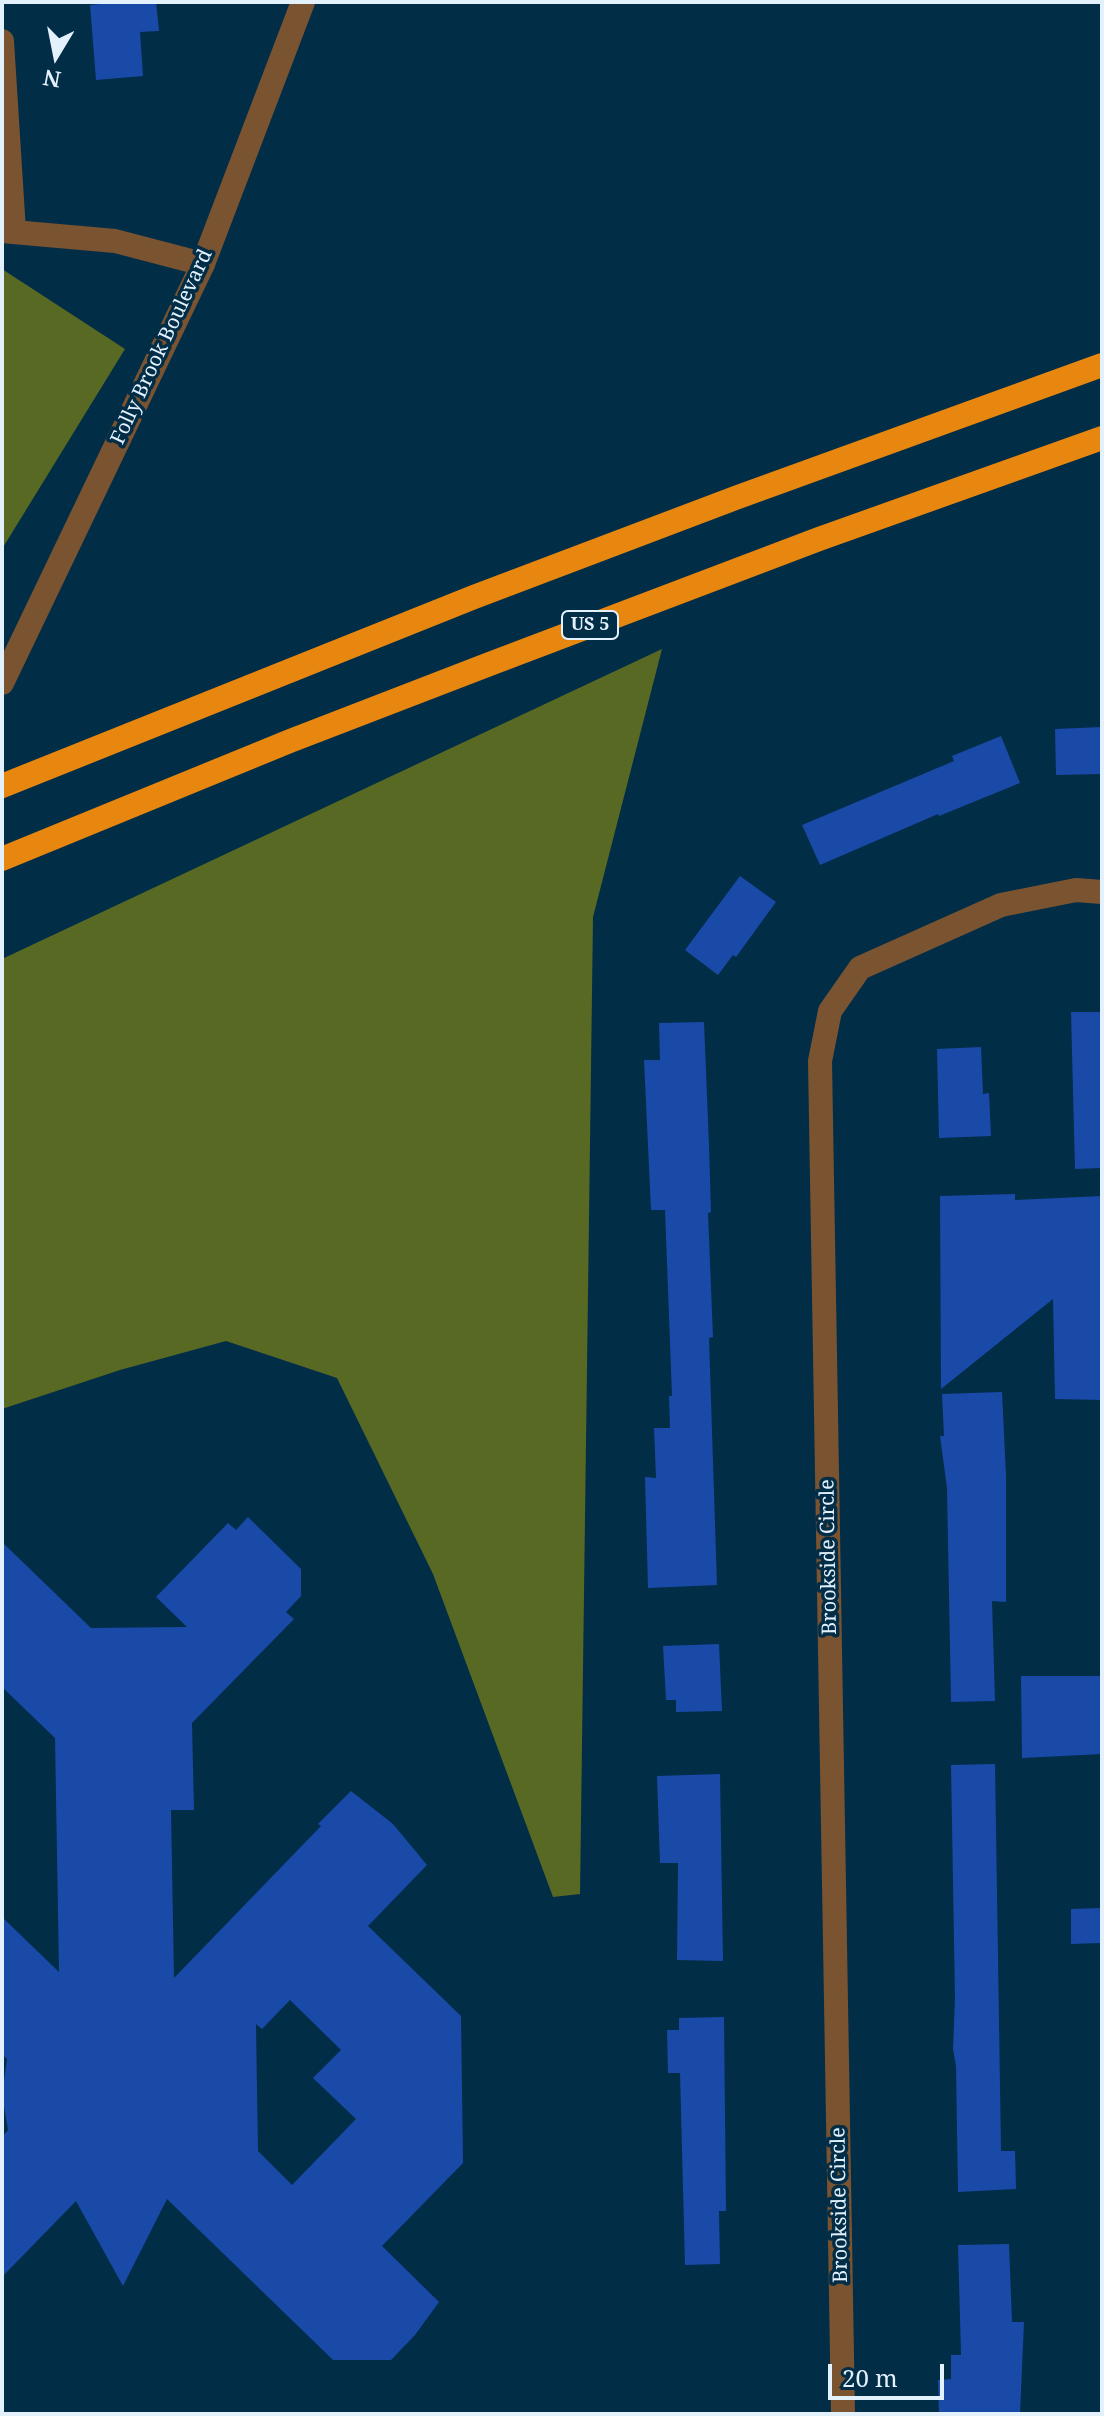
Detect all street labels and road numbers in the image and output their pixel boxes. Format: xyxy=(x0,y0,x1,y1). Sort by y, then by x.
street label: Folly Brook Boulevard xyxy=(106,246,218,448)
road number: US 5 xyxy=(562,611,618,639)
street label: Brookside Circle xyxy=(816,1479,842,1635)
street label: Brookside Circle xyxy=(827,2127,853,2283)

